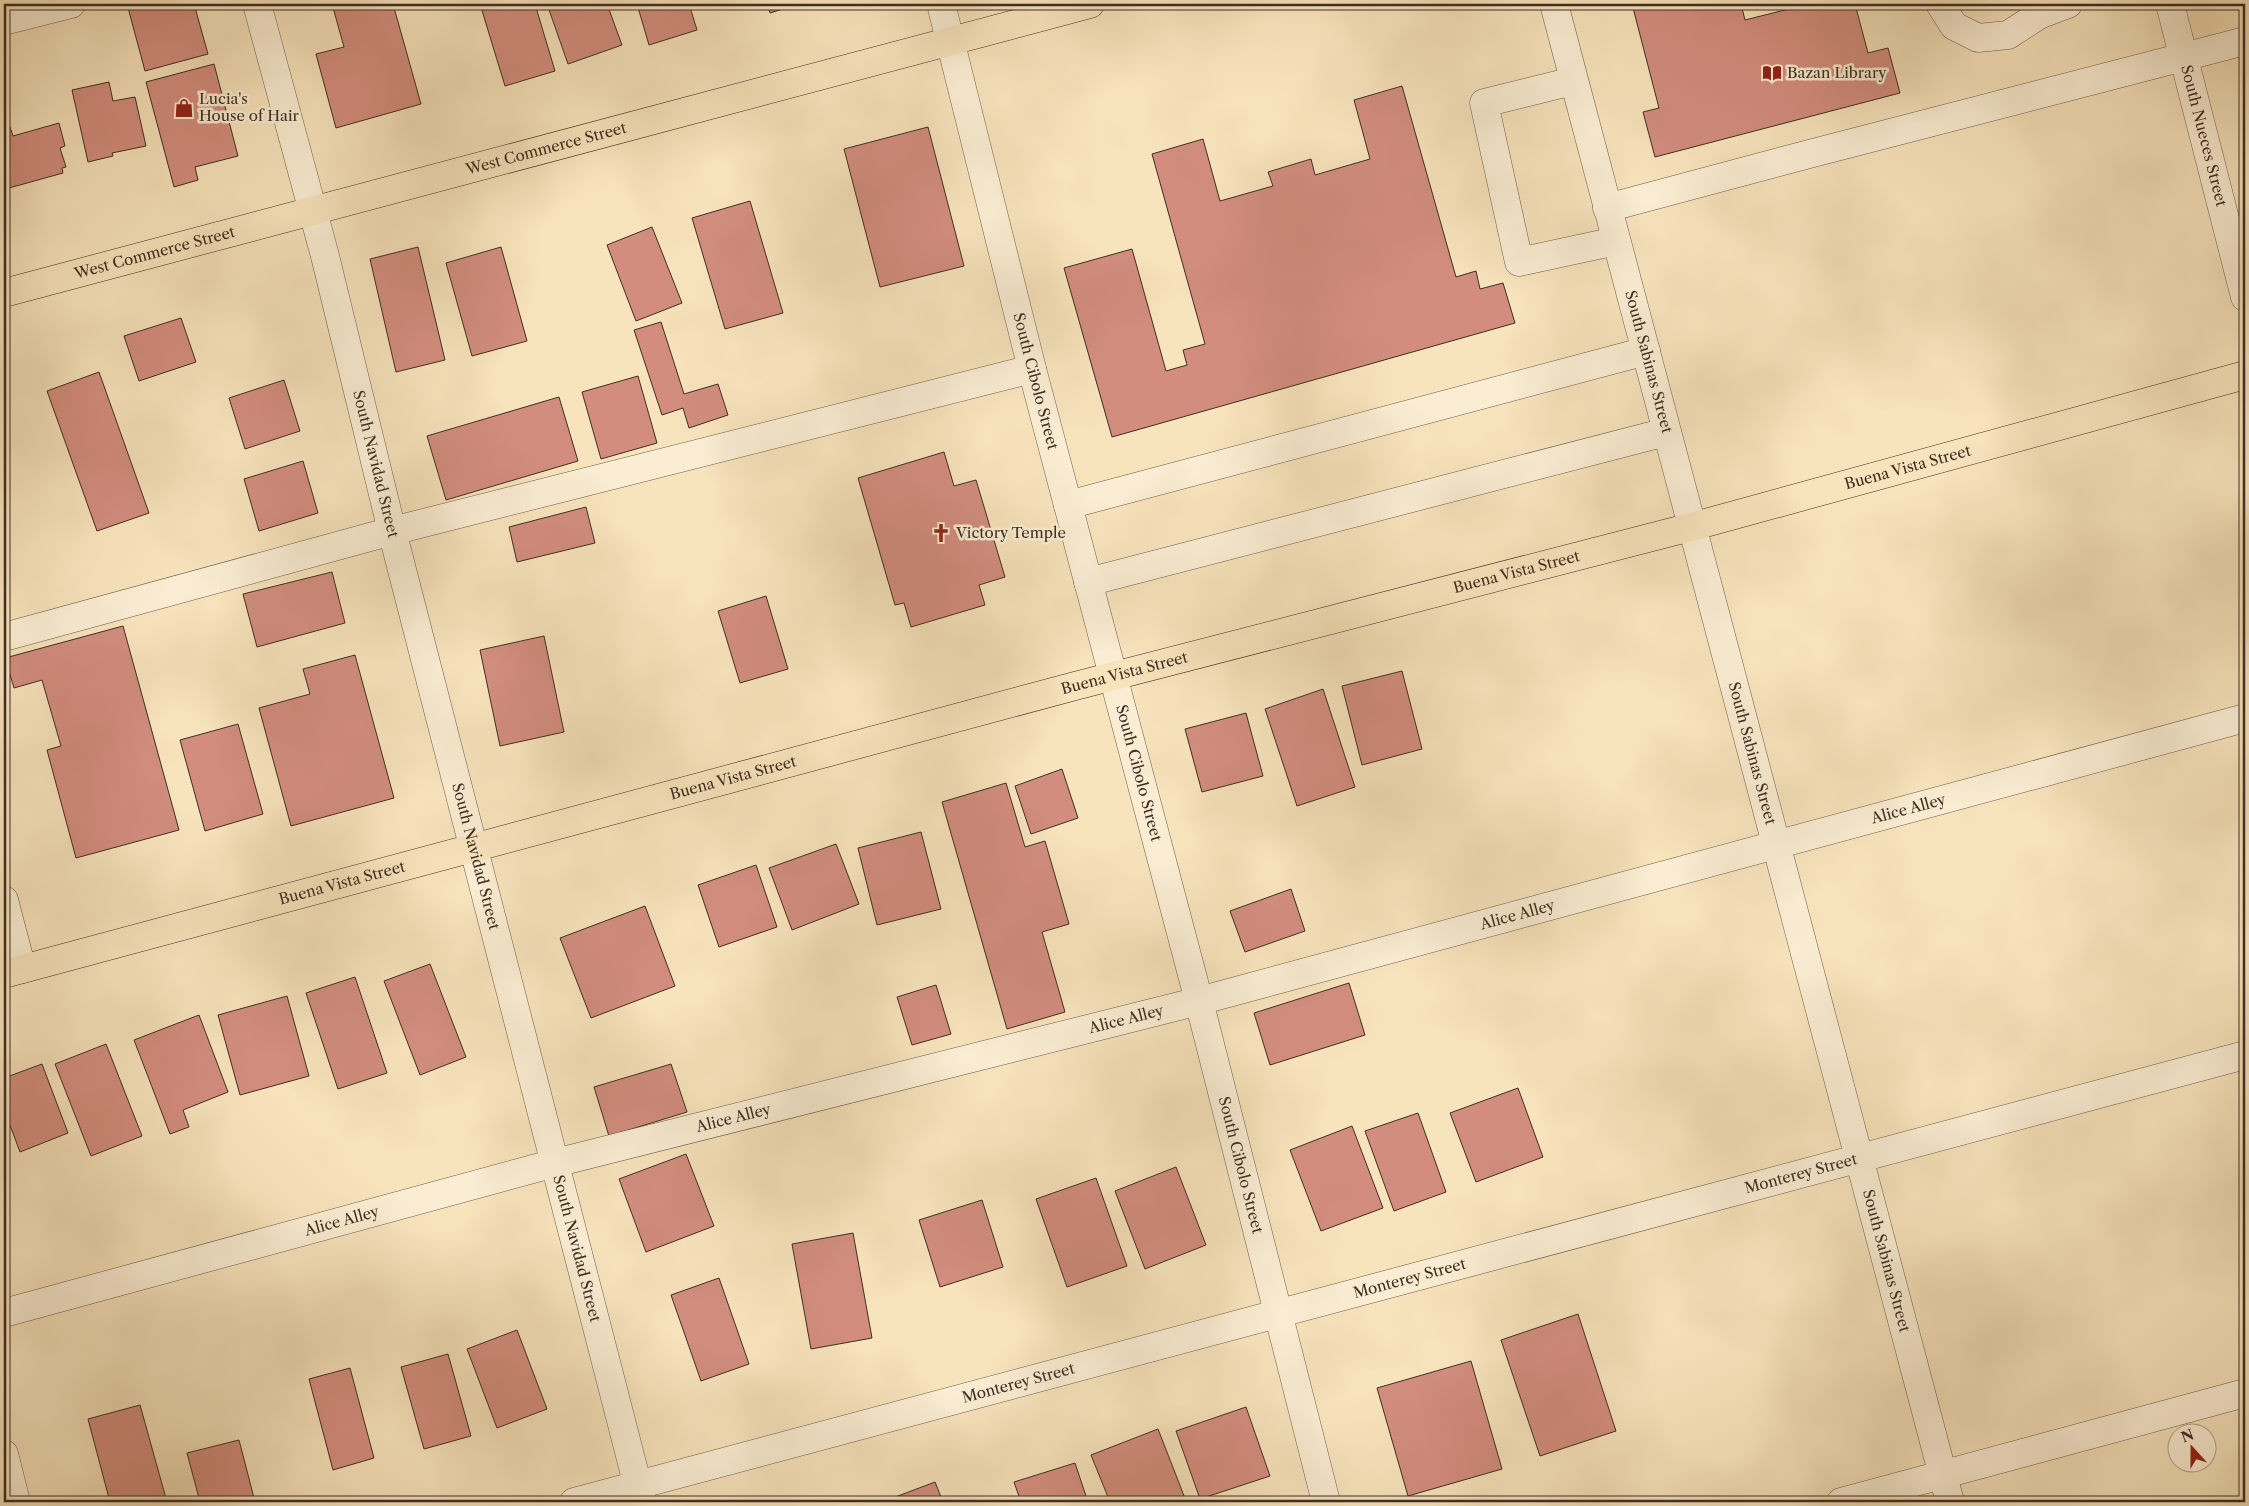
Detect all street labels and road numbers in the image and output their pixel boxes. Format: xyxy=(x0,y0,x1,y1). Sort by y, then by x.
street label: South Nueces Street xyxy=(2177,63,2232,209)
street label: West Commerce Street xyxy=(463,118,629,179)
street label: West Commerce Street xyxy=(71,222,238,283)
street label: South Sabinas Street xyxy=(1621,288,1677,436)
street label: South Cibolo Street xyxy=(1009,311,1063,452)
street label: South Navidad Street xyxy=(349,388,403,540)
street label: Buena Vista Street xyxy=(1842,440,1974,493)
street label: Buena Vista Street xyxy=(1451,546,1582,597)
street label: Buena Vista Street xyxy=(1059,647,1190,698)
street label: South Sabinas Street xyxy=(1725,680,1781,827)
street label: South Cibolo Street xyxy=(1112,702,1167,844)
street label: Buena Vista Street xyxy=(668,751,799,804)
street label: South Navidad Street xyxy=(448,781,504,932)
street label: Alice Alley xyxy=(1868,789,1948,828)
street label: Buena Vista Street xyxy=(277,856,408,909)
street label: Alice Alley xyxy=(1477,895,1557,934)
street label: Alice Alley xyxy=(1086,1000,1166,1038)
street label: South Cibolo Street xyxy=(1215,1094,1268,1236)
street label: Alice Alley xyxy=(693,1099,773,1136)
street label: Monterey Street xyxy=(1742,1149,1860,1197)
street label: South Navidad Street xyxy=(549,1173,605,1325)
street label: South Sabinas Street xyxy=(1859,1187,1915,1335)
street label: Alice Alley xyxy=(301,1201,382,1240)
street label: Monterey Street xyxy=(1351,1254,1469,1302)
street label: Monterey Street xyxy=(960,1358,1077,1407)

